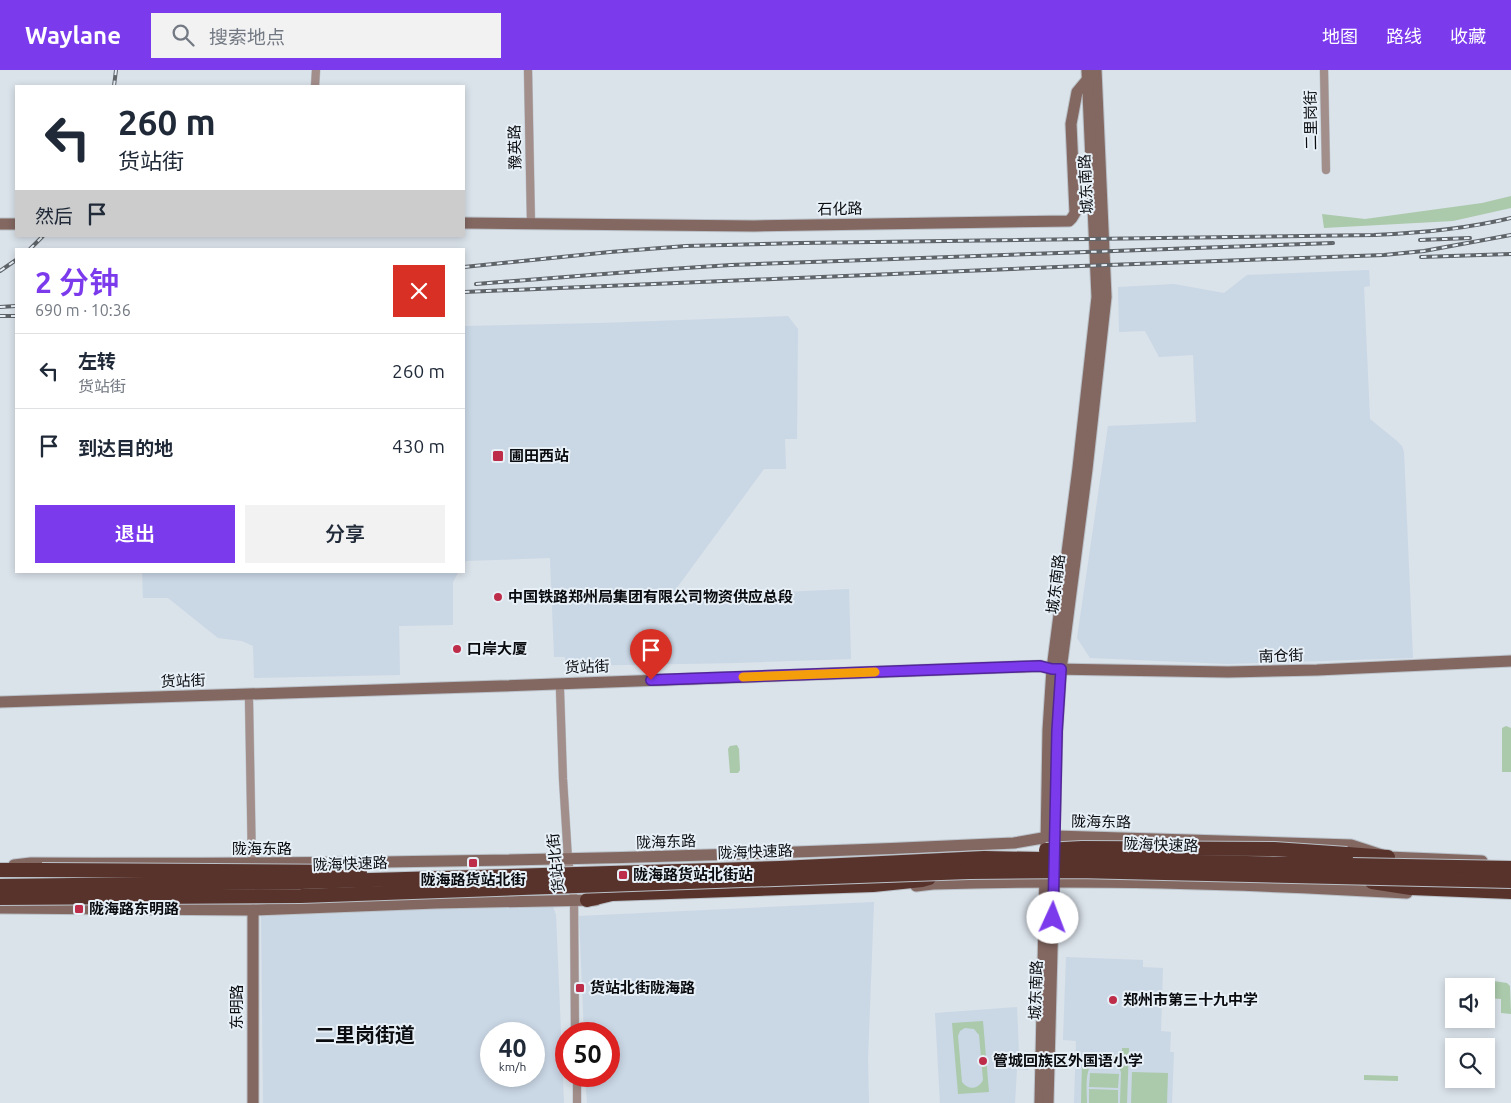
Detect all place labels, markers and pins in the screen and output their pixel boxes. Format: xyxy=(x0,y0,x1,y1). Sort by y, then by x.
place label: 圃田西站 xyxy=(509,447,569,464)
marker: 圃田西站 xyxy=(491,449,505,463)
place label: 中国铁路郑州局集团有限公司物资供应总段 xyxy=(508,588,793,605)
marker: 中国铁路郑州局集团有限公司物资供应总段 xyxy=(492,591,504,603)
pin xyxy=(630,629,672,680)
place label: 口岸大厦 xyxy=(467,640,527,657)
marker: 口岸大厦 xyxy=(451,643,463,655)
marker: 陇海路货站北街 xyxy=(467,857,479,869)
place label: 陇海路货站北街站 xyxy=(633,866,753,883)
marker: 陇海路货站北街站 xyxy=(617,869,629,881)
place label: 陇海路货站北街 xyxy=(420,871,526,888)
place label: 陇海路东明路 xyxy=(89,900,179,917)
marker: 陇海路东明路 xyxy=(73,903,85,915)
place label: 货站北街陇海路 xyxy=(590,979,695,996)
marker: 货站北街陇海路 xyxy=(574,982,586,994)
place label: 郑州市第三十九中学 xyxy=(1123,991,1258,1008)
marker: 郑州市第三十九中学 xyxy=(1107,994,1119,1006)
place label: 管城回族区外国语小学 xyxy=(993,1052,1143,1069)
marker: 管城回族区外国语小学 xyxy=(977,1055,989,1067)

